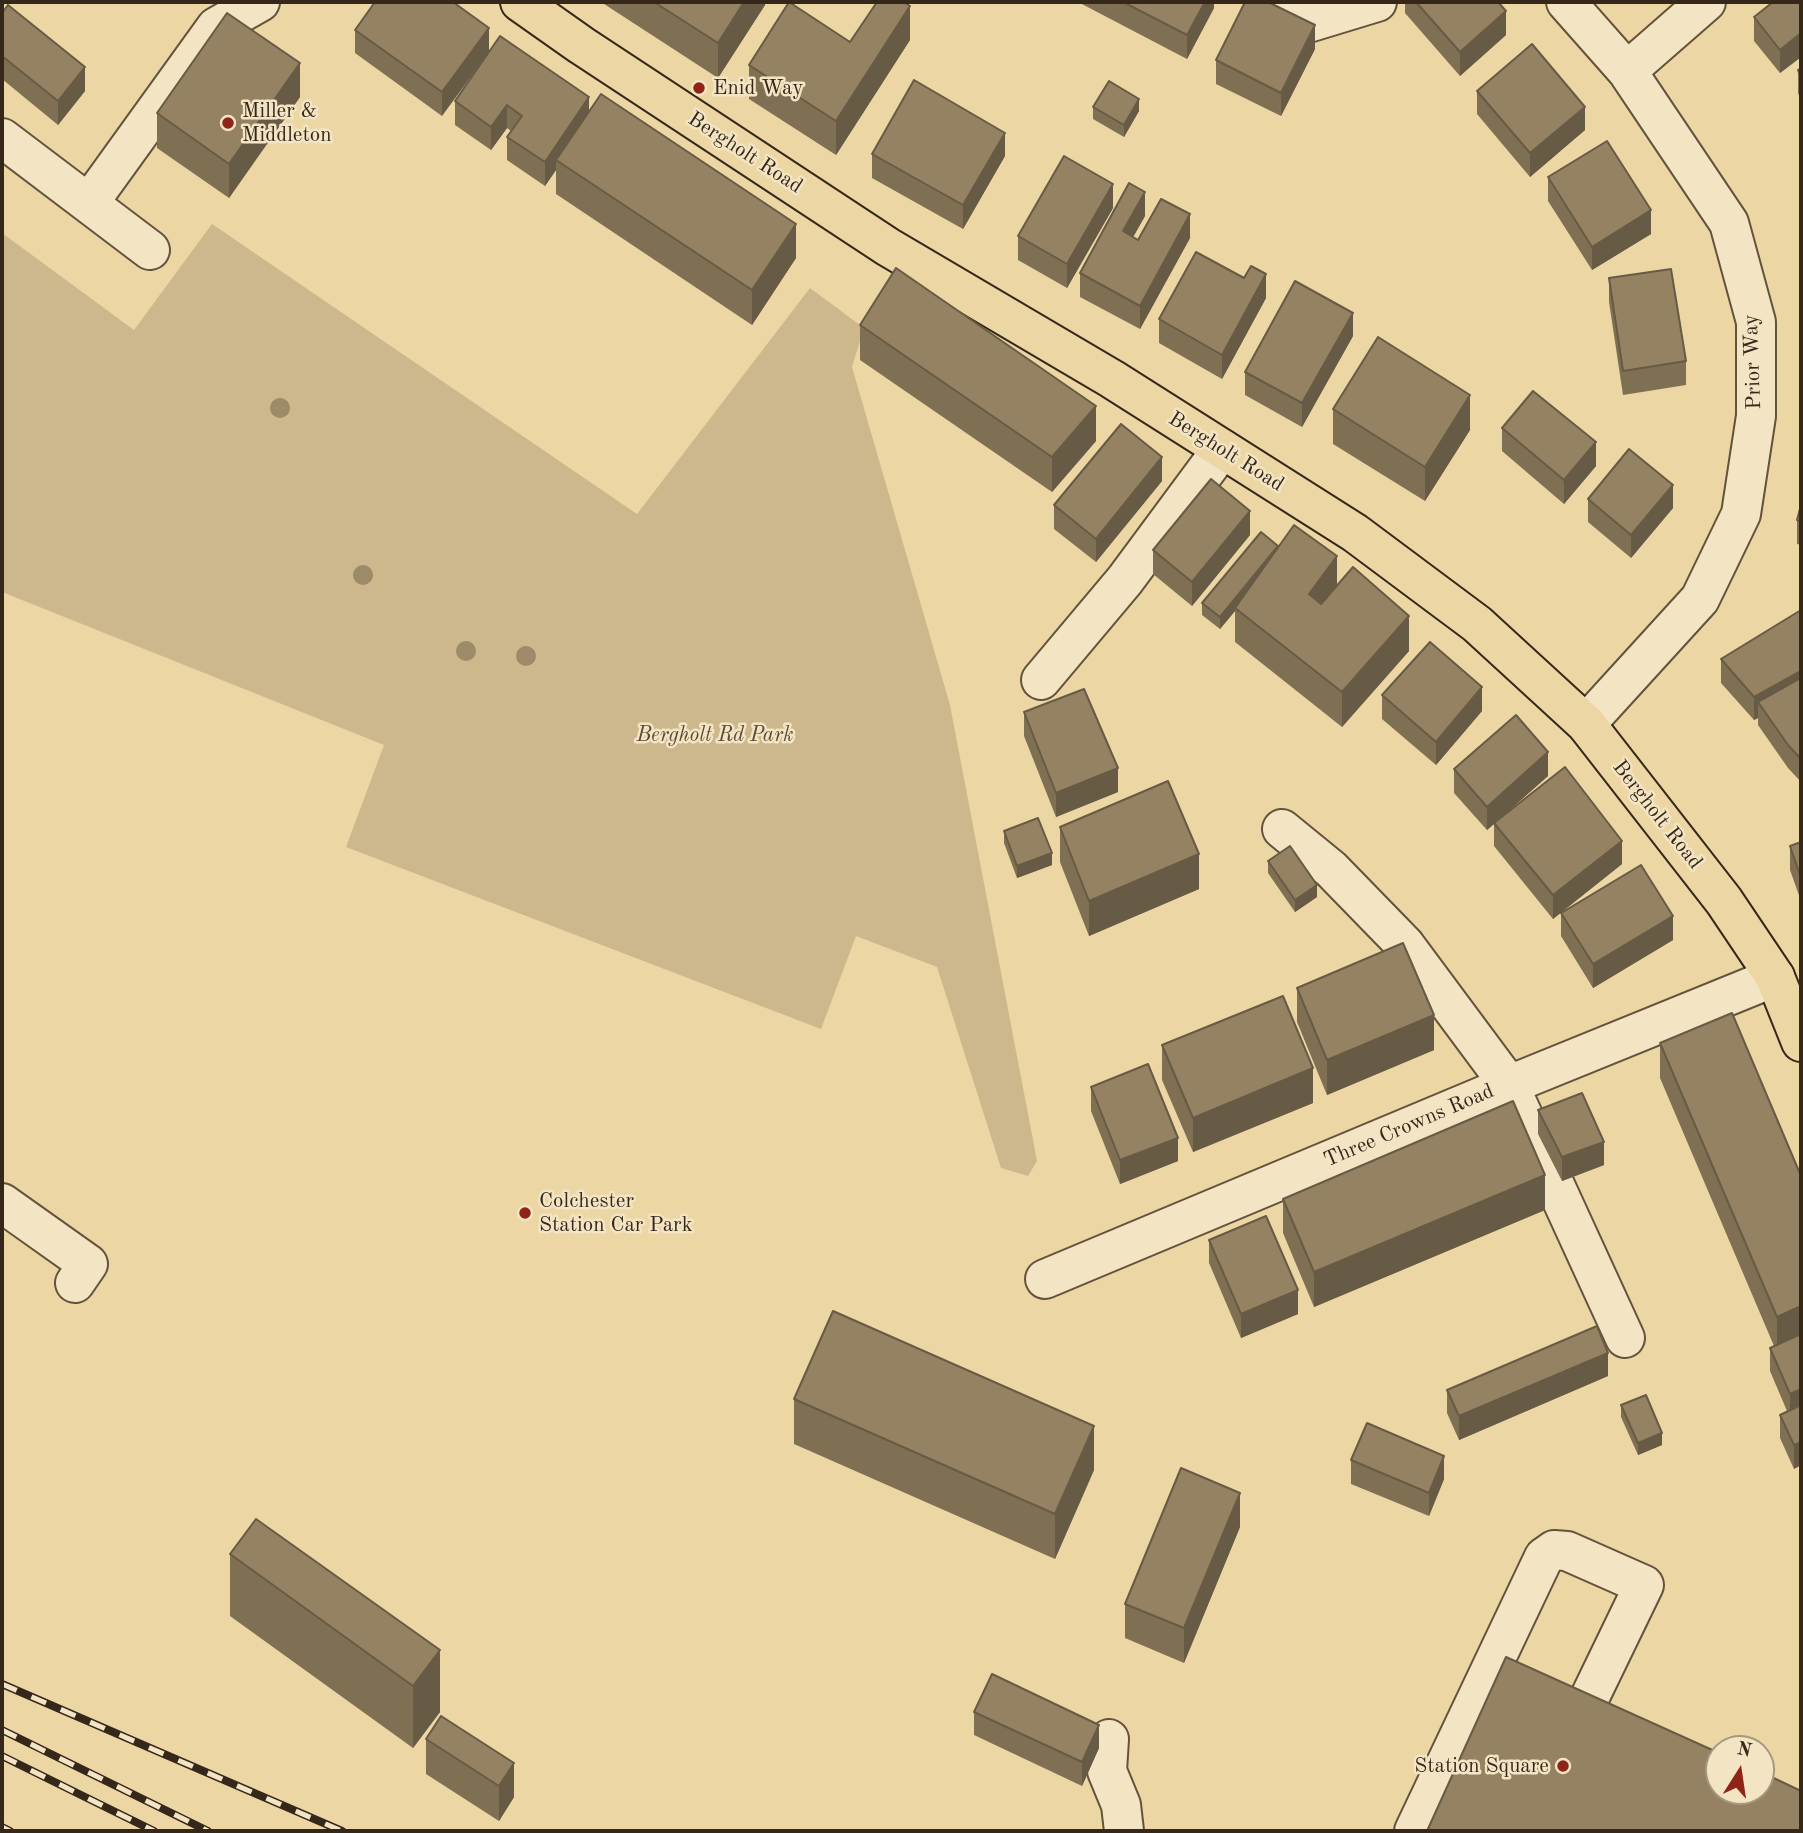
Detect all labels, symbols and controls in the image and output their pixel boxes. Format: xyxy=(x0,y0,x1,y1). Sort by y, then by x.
place label: Enid Way xyxy=(713,75,803,101)
marker: Enid Way xyxy=(691,80,707,96)
place label: Miller & Middleton xyxy=(242,98,332,148)
street label: Bergholt Road xyxy=(683,107,807,199)
marker: Miller & Middleton xyxy=(220,115,236,131)
street label: Prior Way xyxy=(1739,314,1767,410)
street label: Bergholt Road xyxy=(1164,406,1288,498)
park label: Bergholt Rd Park xyxy=(637,722,793,748)
street label: Bergholt Road xyxy=(1607,755,1707,875)
street label: Three Crowns Road xyxy=(1320,1079,1498,1173)
place label: Colchester Station Car Park xyxy=(539,1188,693,1238)
marker: Colchester Station Car Park xyxy=(517,1205,533,1221)
north arrow xyxy=(1705,1735,1775,1805)
text: N xyxy=(1735,1740,1753,1762)
place label: Station Square xyxy=(1414,1753,1549,1779)
marker: Station Square xyxy=(1555,1758,1571,1774)

